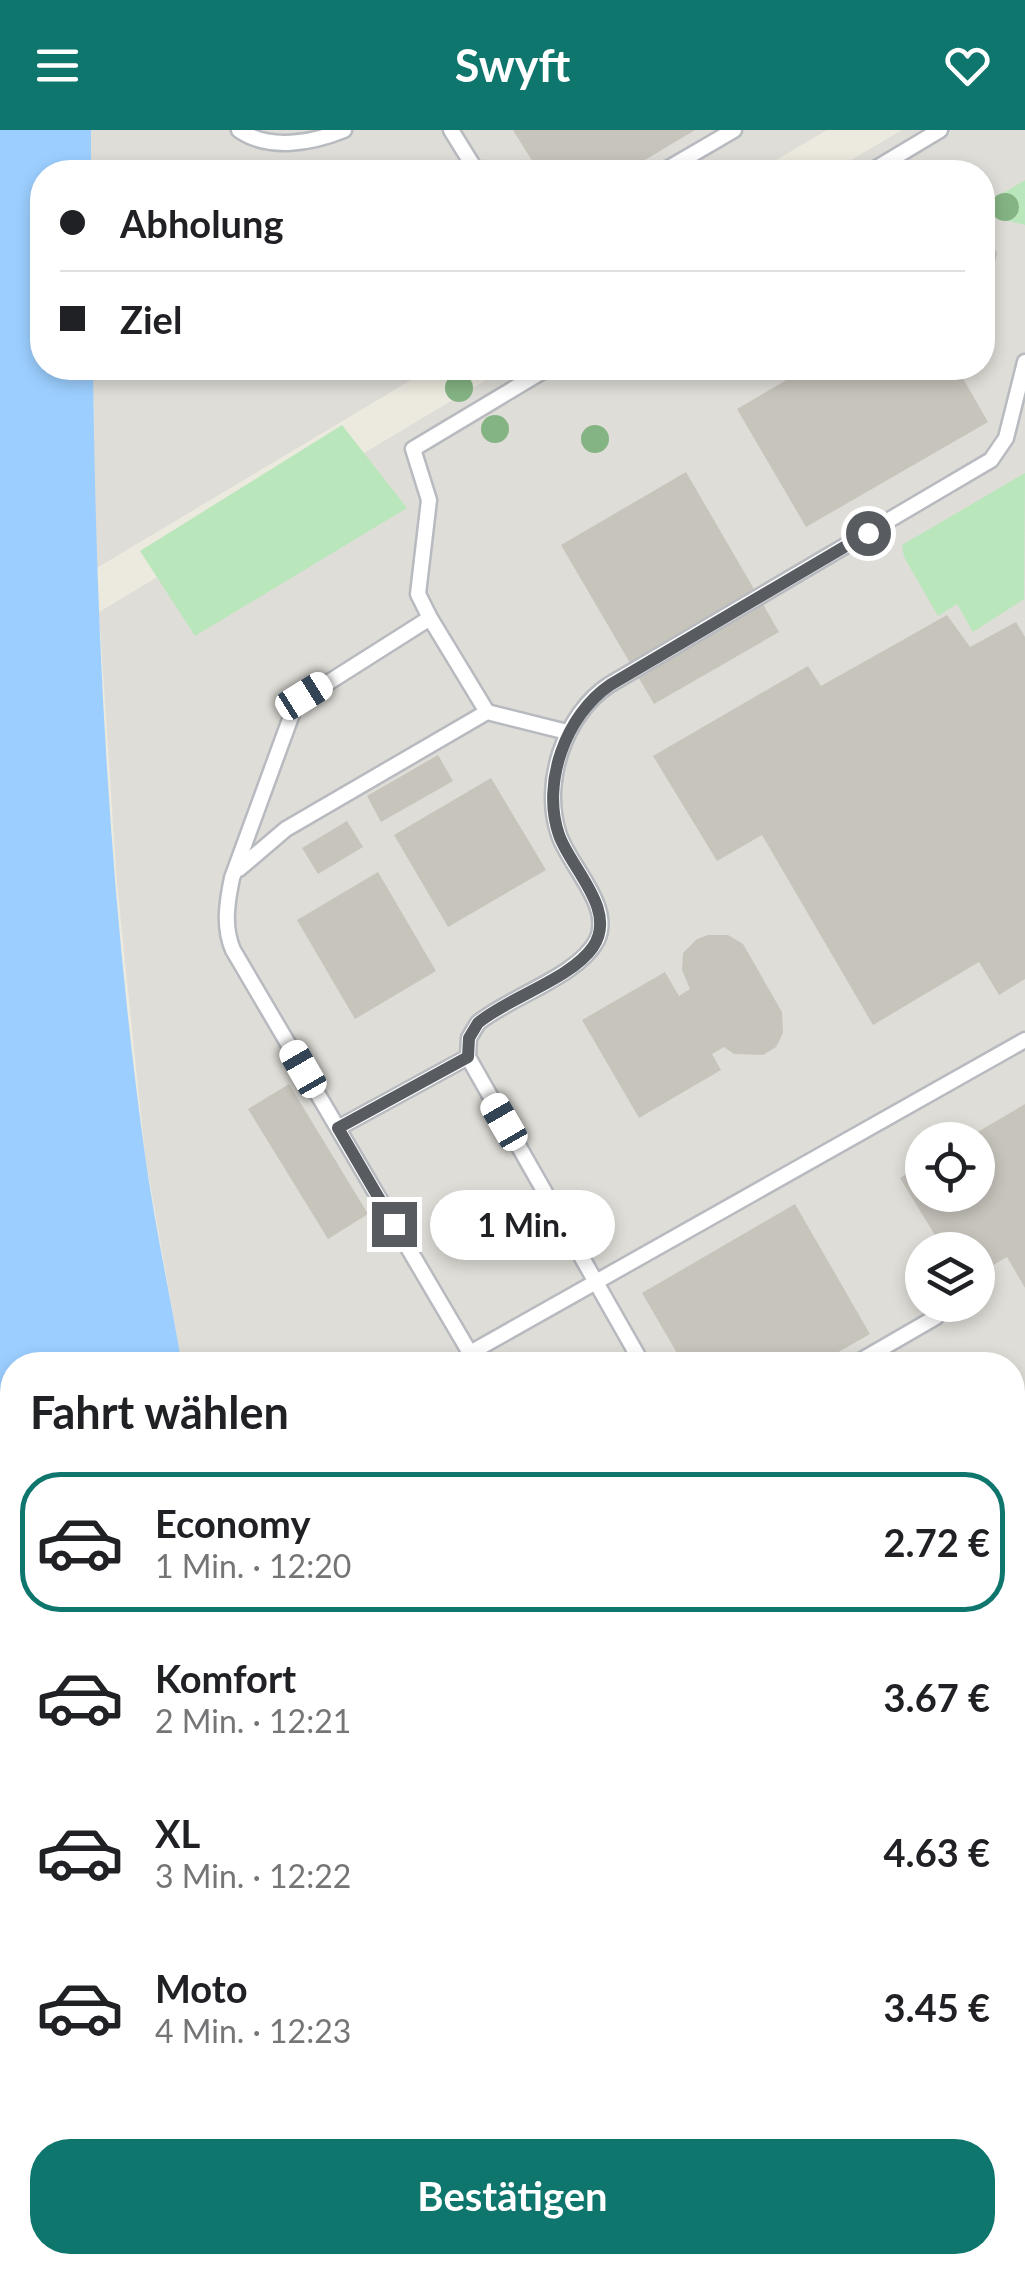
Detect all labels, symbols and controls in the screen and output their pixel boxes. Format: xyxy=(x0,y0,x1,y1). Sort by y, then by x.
icon: menu xyxy=(30,38,85,93)
text: Swyft xyxy=(455,38,570,92)
icon: heart xyxy=(940,38,995,93)
text: Abholung xyxy=(120,200,284,246)
text: Ziel xyxy=(120,296,182,342)
route start xyxy=(846,511,891,556)
car xyxy=(271,667,337,725)
car xyxy=(275,1036,331,1102)
car xyxy=(476,1089,532,1155)
map controls xyxy=(905,1122,995,1322)
button: locate xyxy=(905,1122,995,1212)
callout: 1 Min. xyxy=(429,1189,614,1259)
route end xyxy=(372,1202,417,1247)
text: 1 Min. xyxy=(477,1205,568,1244)
button: layers xyxy=(905,1232,995,1322)
text: Fahrt wählen xyxy=(30,1385,289,1439)
icon: car xyxy=(35,1497,125,1587)
text: Economy xyxy=(155,1500,310,1546)
text: 2.72 € xyxy=(884,1519,990,1565)
text: 1 Min. · 12:20 xyxy=(155,1546,351,1585)
icon: car xyxy=(35,1652,125,1742)
text: Komfort xyxy=(155,1655,296,1701)
text: 3.67 € xyxy=(884,1674,990,1720)
text: 2 Min. · 12:21 xyxy=(155,1701,351,1740)
icon: car xyxy=(35,1807,125,1897)
text: XL xyxy=(155,1810,200,1856)
text: 4.63 € xyxy=(884,1829,990,1875)
text: 3 Min. · 12:22 xyxy=(155,1856,351,1895)
icon: car xyxy=(35,1962,125,2052)
text: Moto xyxy=(155,1965,248,2011)
text: 3.45 € xyxy=(884,1984,990,2030)
text: 4 Min. · 12:23 xyxy=(155,2011,351,2050)
button: Bestätigen xyxy=(30,2139,995,2254)

